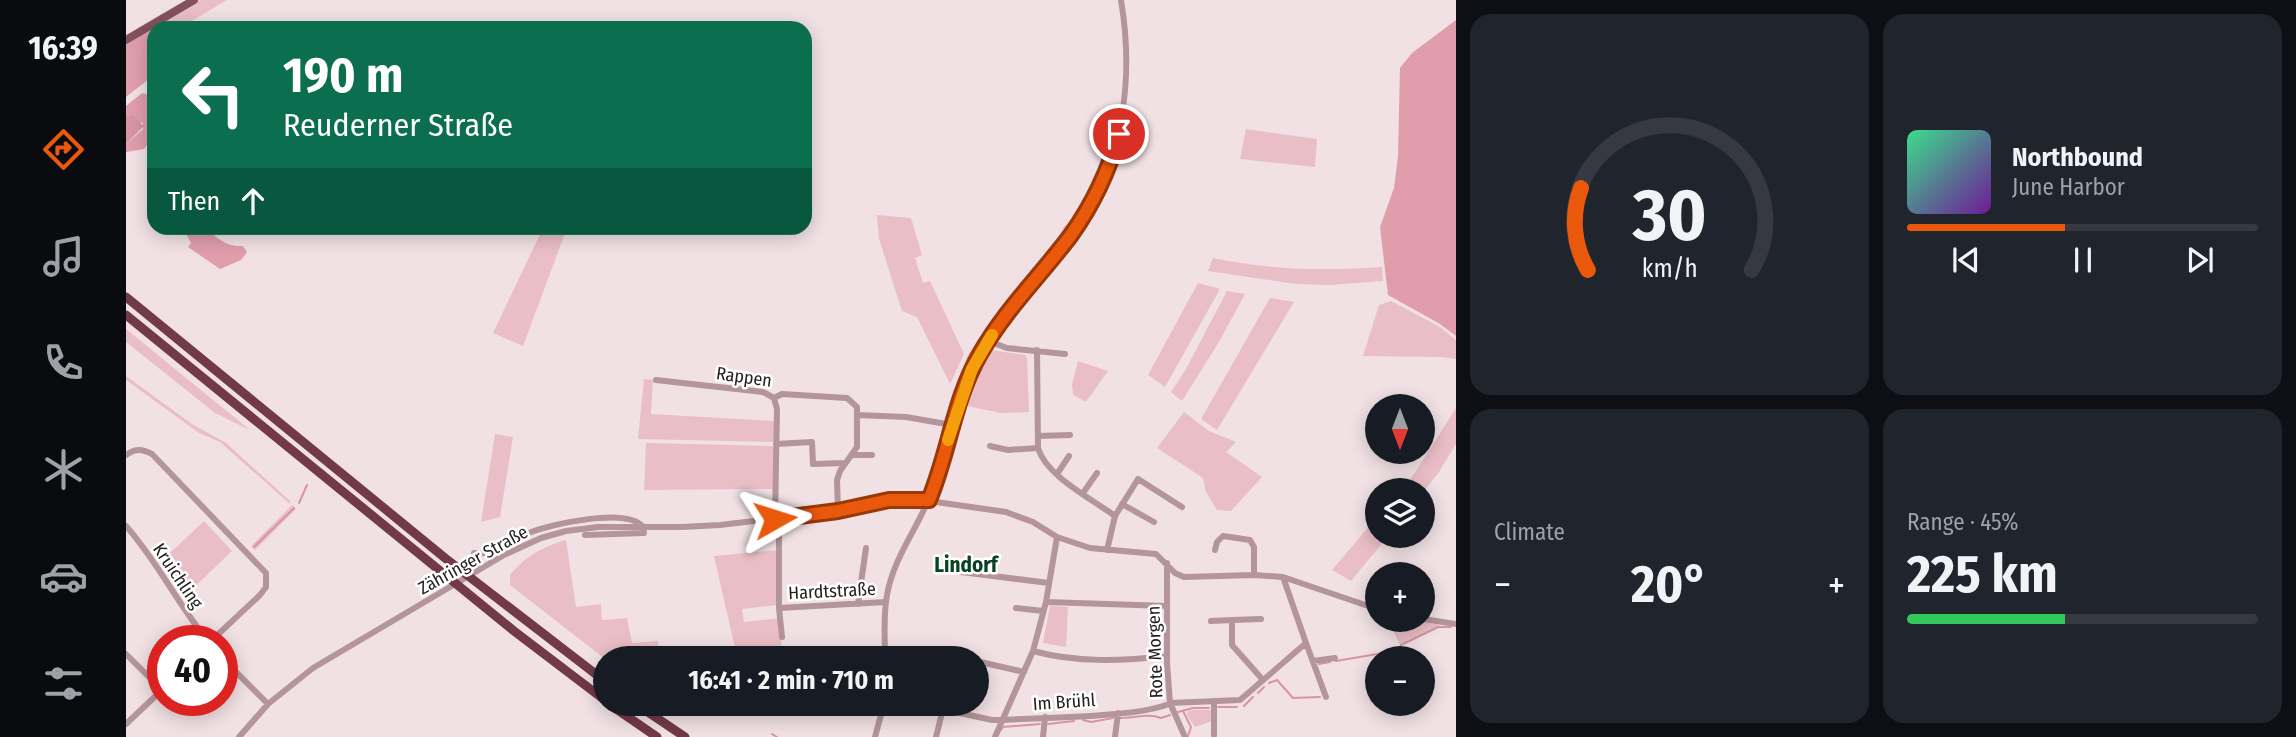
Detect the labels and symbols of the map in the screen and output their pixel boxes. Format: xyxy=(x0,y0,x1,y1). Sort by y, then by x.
pin xyxy=(1089,104,1149,164)
street label: Rappen xyxy=(715,362,773,392)
north arrow xyxy=(1365,394,1435,464)
position arrow xyxy=(738,482,812,556)
street label: Zähringer Straße xyxy=(414,521,532,599)
street label: Kruichling xyxy=(148,539,208,613)
district label: Lindorf xyxy=(934,552,1000,578)
street label: Hardtstraße xyxy=(788,578,876,604)
street label: Rote Morgen xyxy=(1142,605,1168,699)
speed limit sign: 40 xyxy=(147,625,238,716)
street label: Im Brühl xyxy=(1032,689,1096,715)

